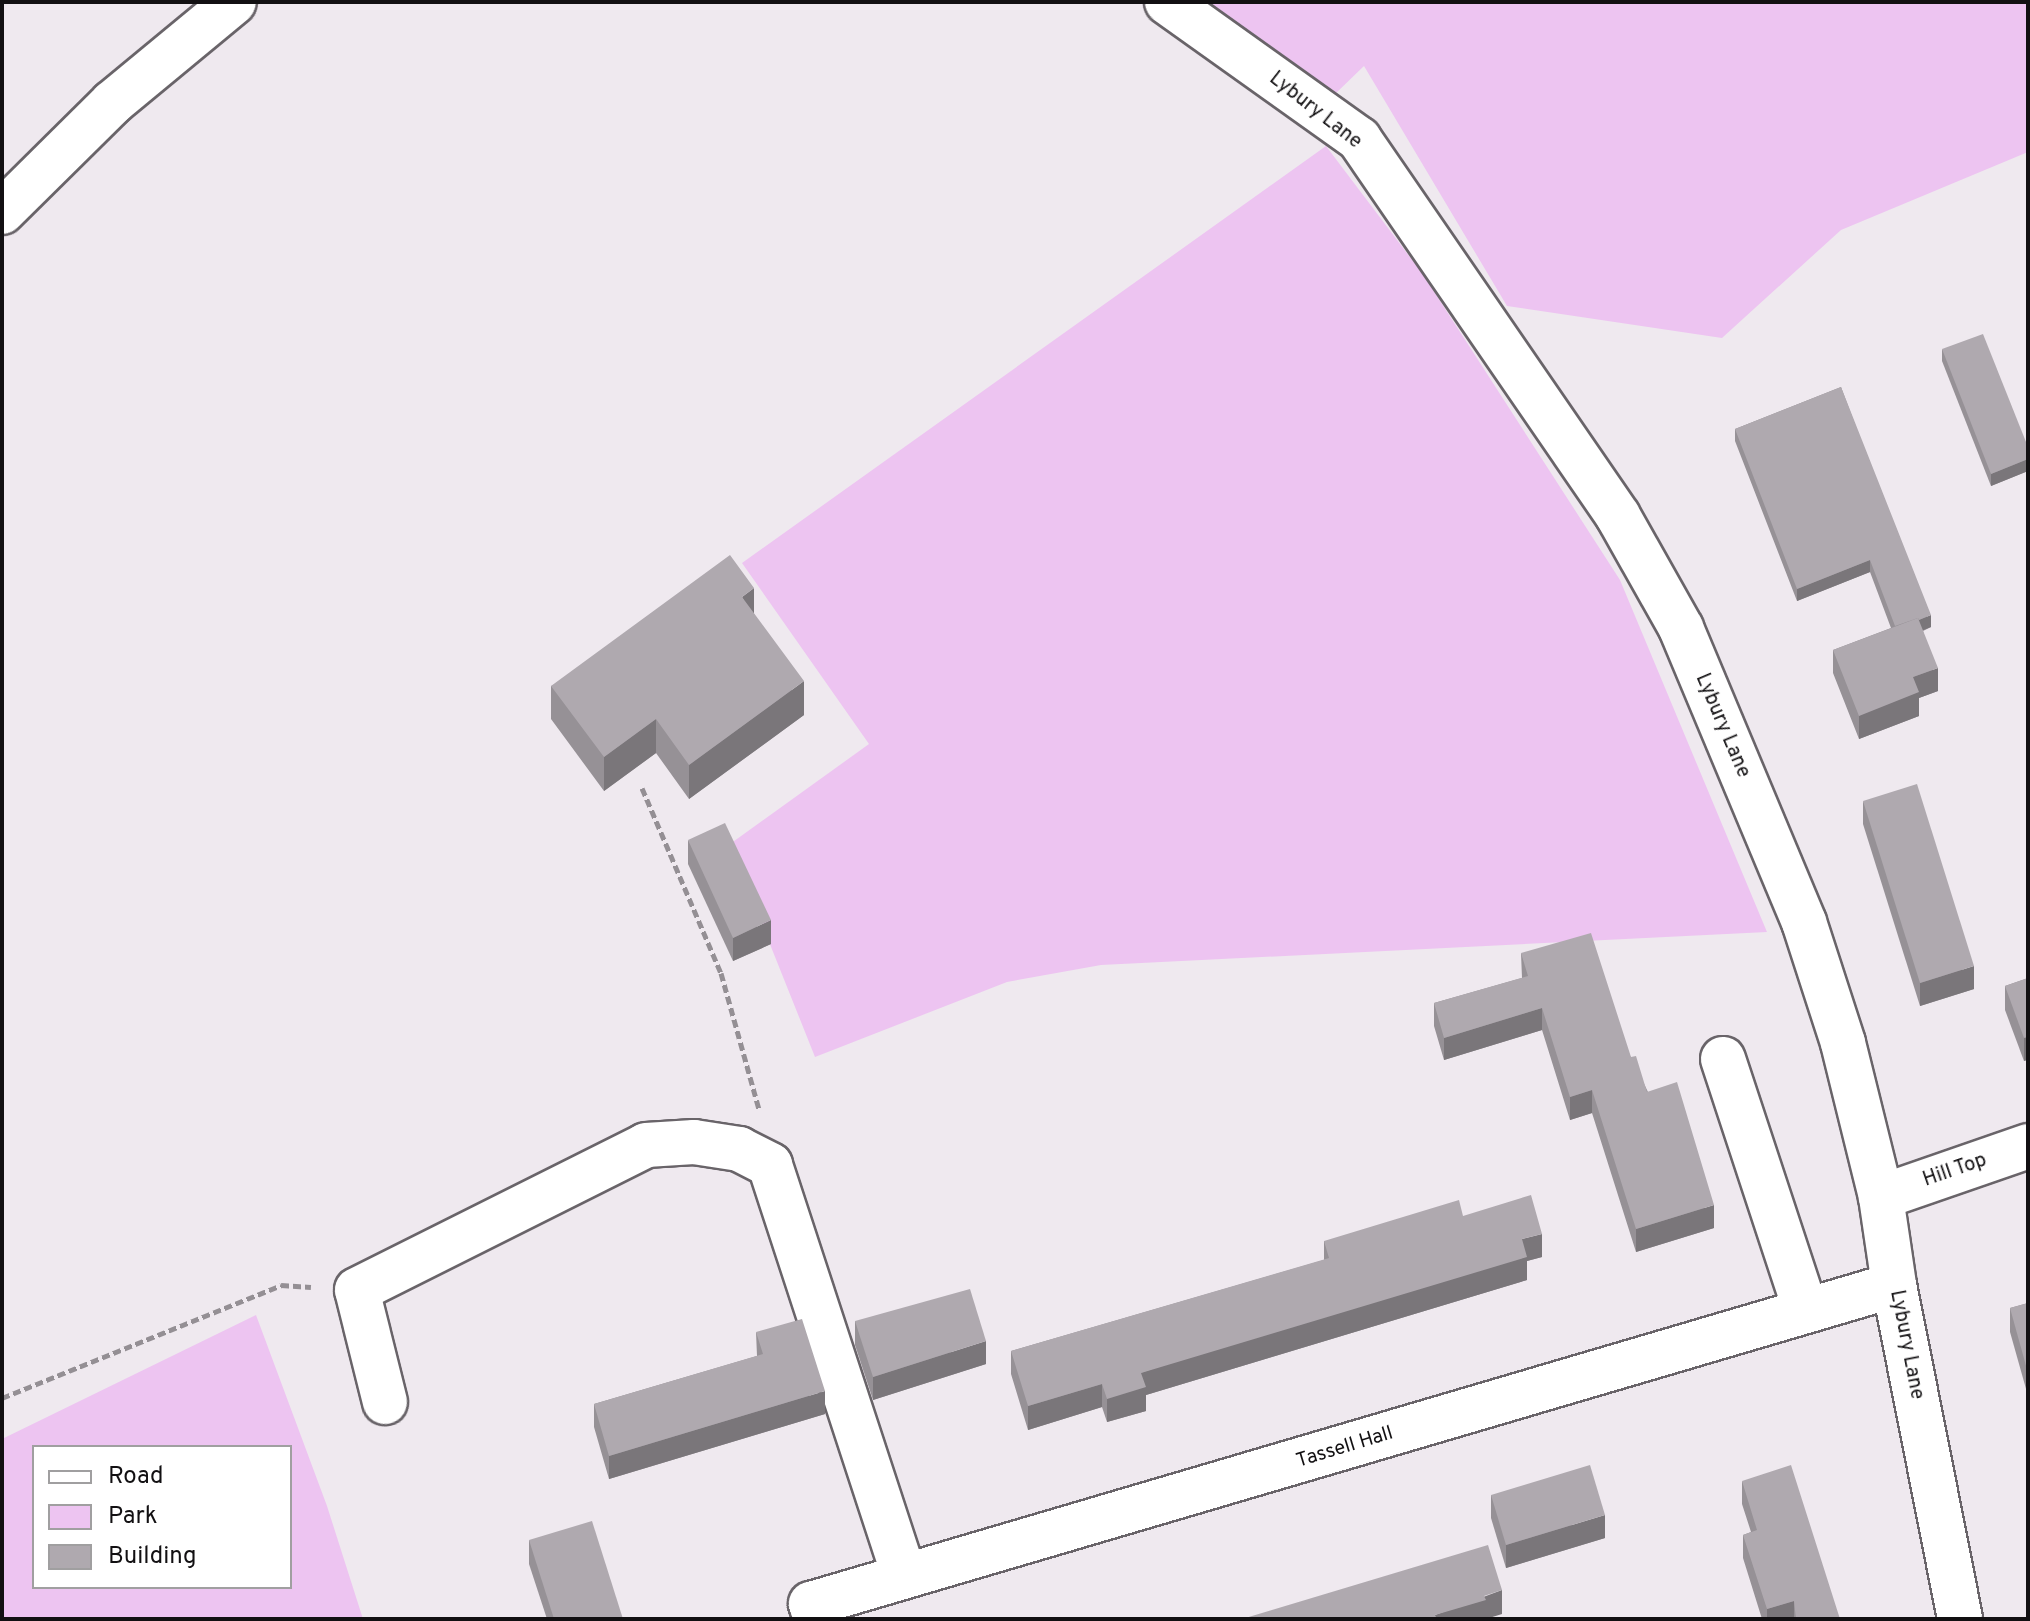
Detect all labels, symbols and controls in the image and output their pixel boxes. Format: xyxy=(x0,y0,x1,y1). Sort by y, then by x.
street label: Lybury Lane xyxy=(1264,67,1366,155)
street label: Lybury Lane xyxy=(1689,670,1755,782)
street label: Hill Top xyxy=(1920,1149,1990,1193)
street label: Lybury Lane xyxy=(1884,1288,1928,1402)
street label: Tassell Hall xyxy=(1294,1422,1396,1474)
legend xyxy=(32,1445,292,1589)
text: Road xyxy=(108,1462,164,1492)
text: Park xyxy=(108,1502,158,1532)
text: Building xyxy=(108,1542,197,1572)

